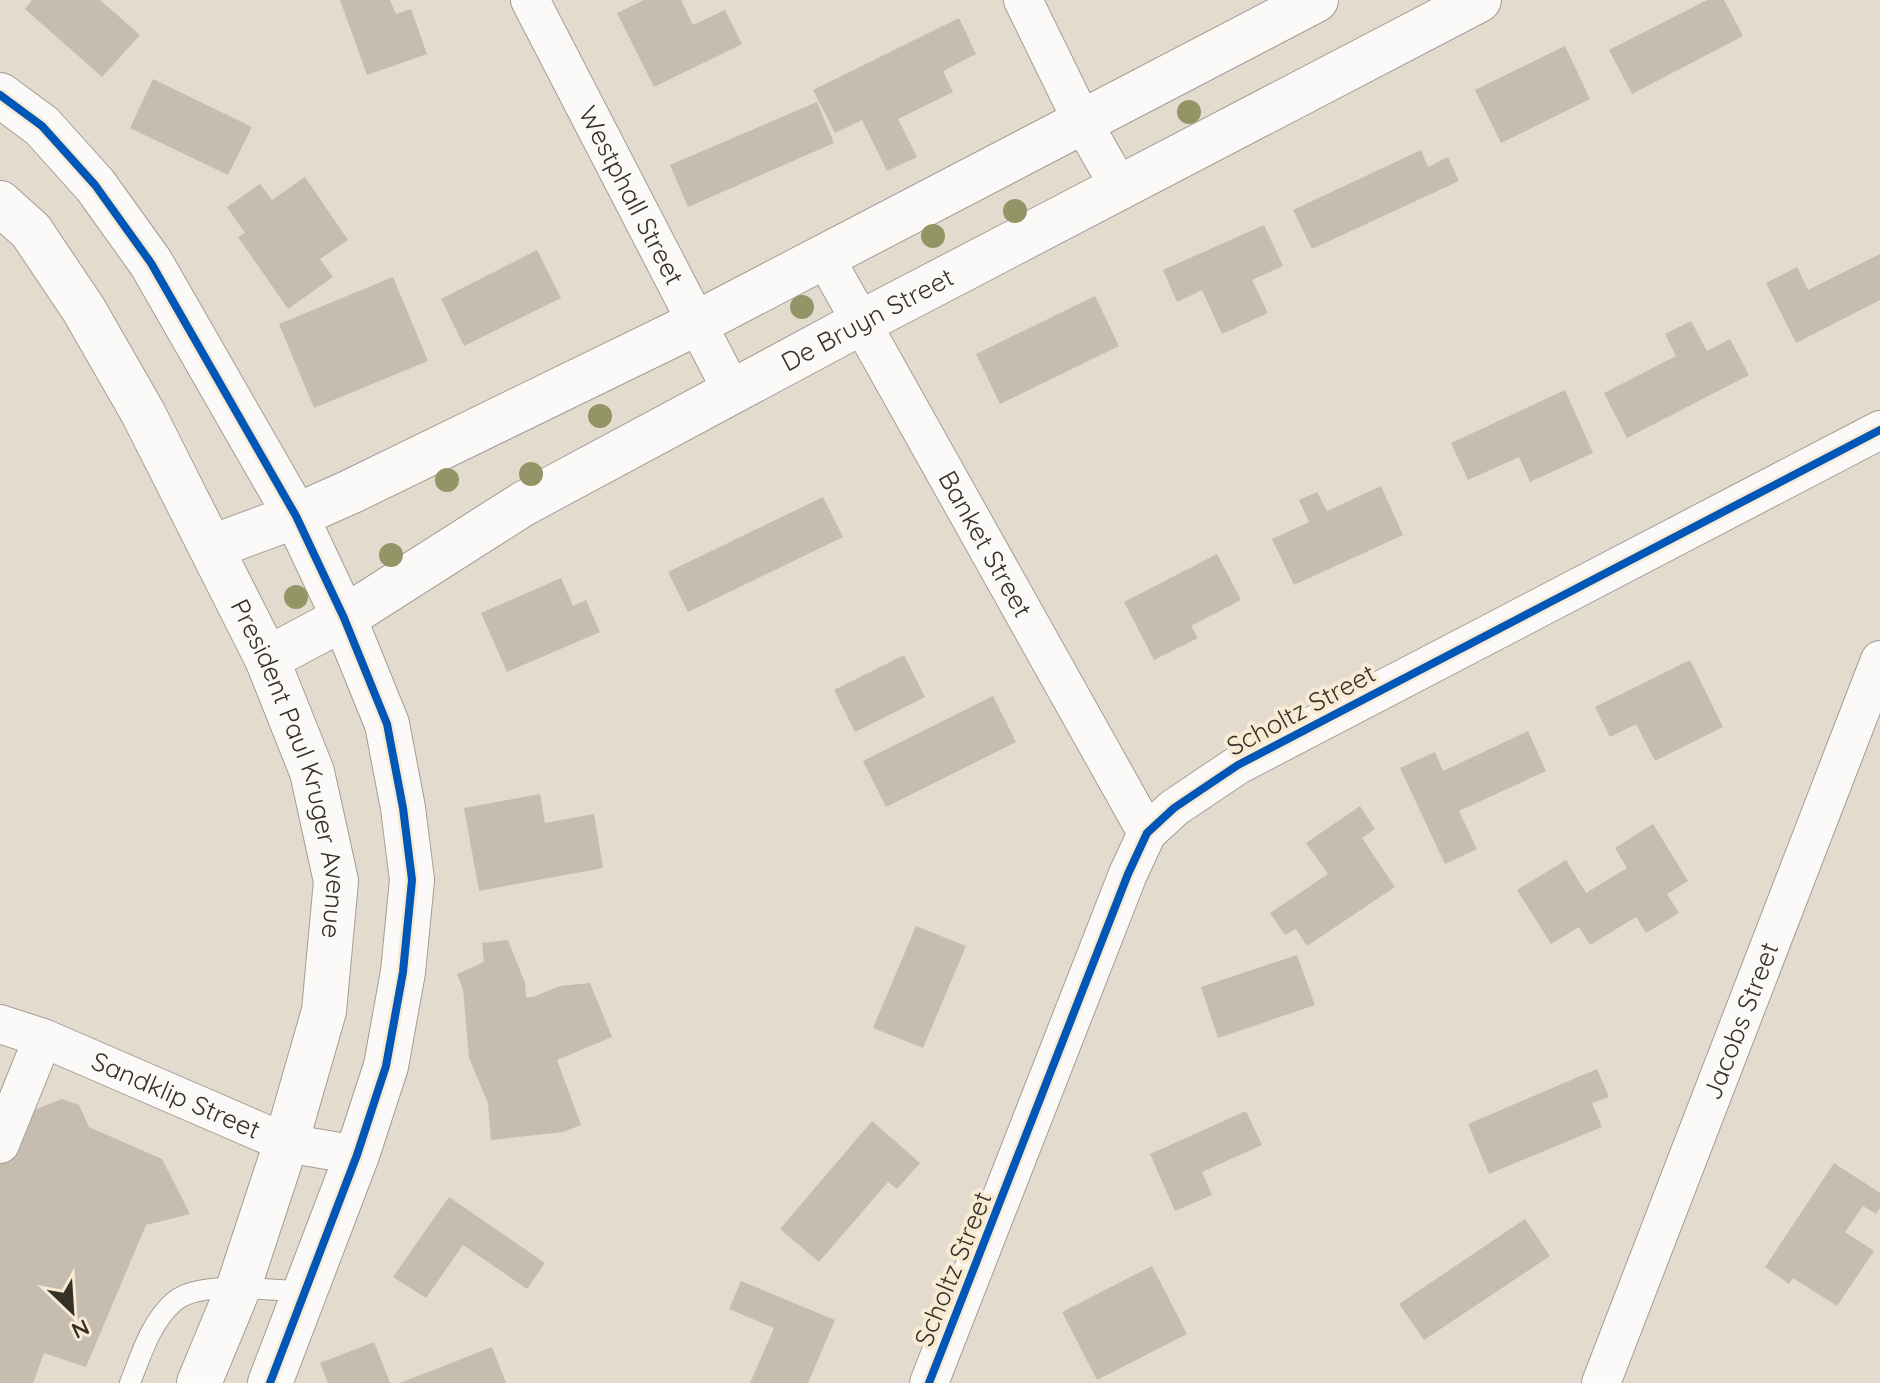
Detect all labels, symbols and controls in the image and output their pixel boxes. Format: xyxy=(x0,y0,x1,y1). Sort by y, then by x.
street label: Westphall Street xyxy=(572,100,691,290)
street label: De Bruyn Street xyxy=(775,260,959,378)
street label: Banket Street xyxy=(931,465,1040,623)
street label: President Paul Kruger Avenue xyxy=(223,593,353,940)
street label: Scholtz Street xyxy=(1221,657,1381,763)
street label: Jacobs Street xyxy=(1695,937,1786,1104)
street label: Sandklip Street xyxy=(87,1044,266,1146)
street label: Scholtz Street xyxy=(907,1187,999,1351)
north arrow xyxy=(32,1271,112,1351)
text: N xyxy=(67,1313,94,1345)

